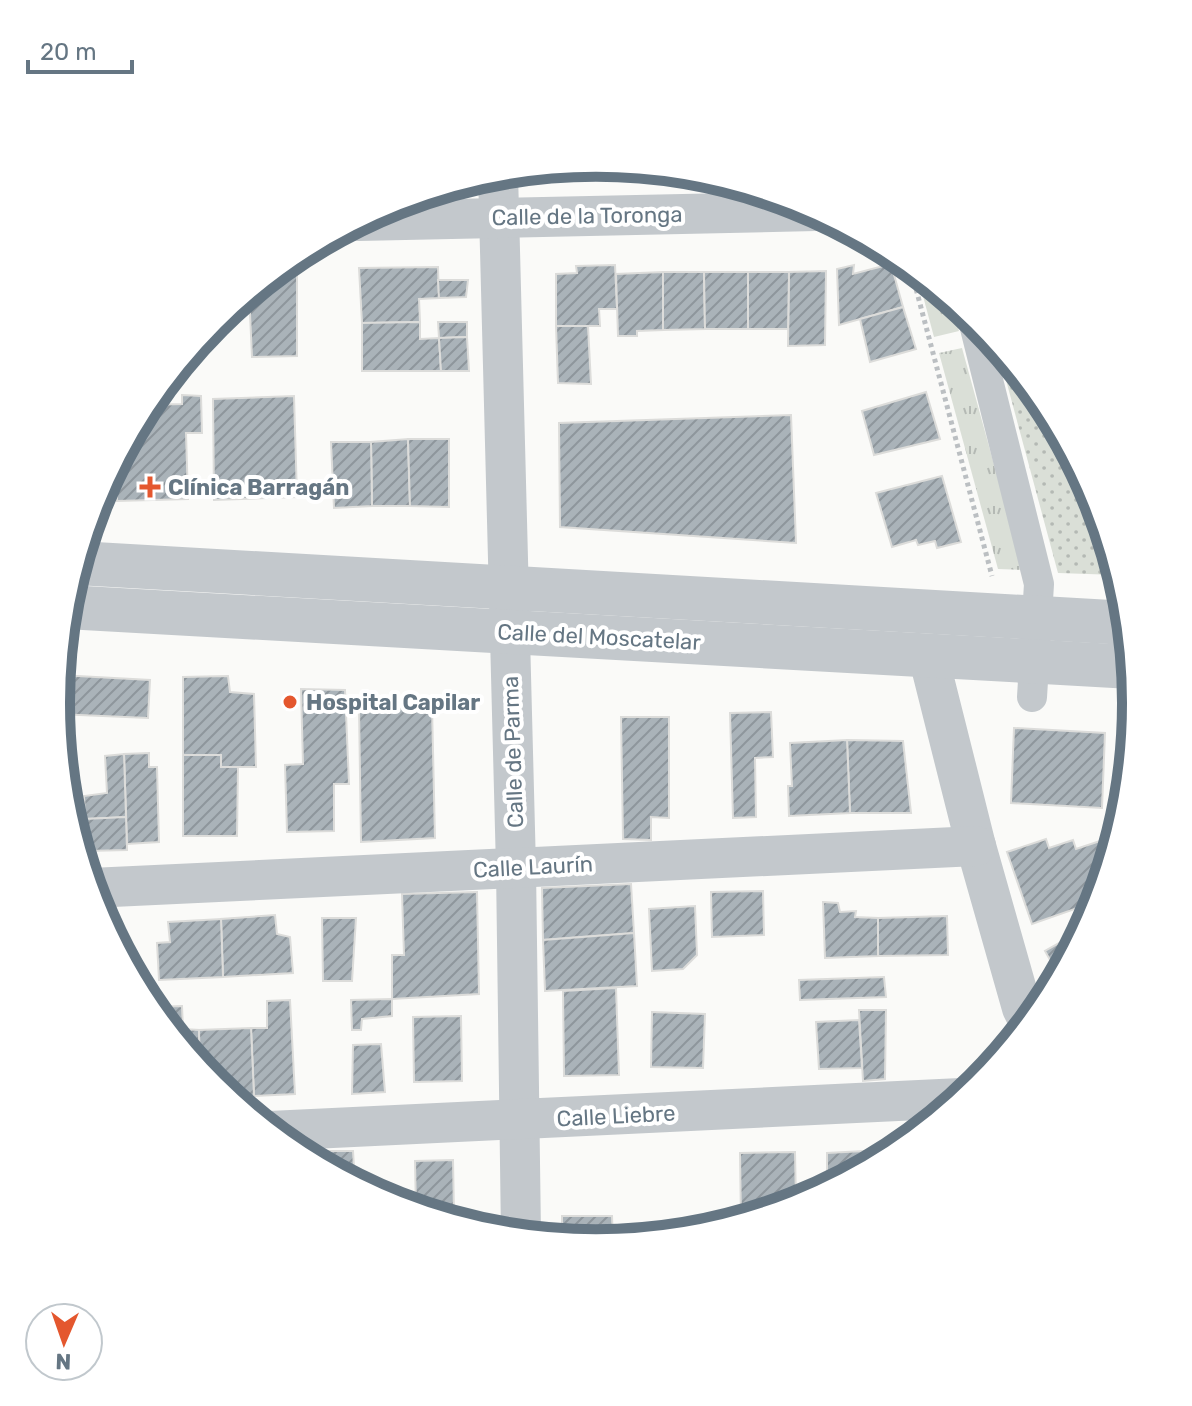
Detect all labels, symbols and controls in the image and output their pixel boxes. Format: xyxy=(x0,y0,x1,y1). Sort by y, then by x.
scale bar xyxy=(28,24,132,74)
text: 20 m xyxy=(40,38,97,66)
street label: Calle de la Toronga xyxy=(491,201,683,231)
place label: Clínica Barragán xyxy=(168,474,349,501)
marker: Clínica Barragán xyxy=(139,476,161,498)
street label: Calle del Moscatelar xyxy=(497,618,702,656)
street label: Calle de Parma xyxy=(497,676,529,828)
place label: Hospital Capilar xyxy=(306,689,480,716)
marker: Hospital Capilar xyxy=(281,693,299,711)
street label: Calle Laurín xyxy=(472,850,594,884)
street label: Calle Liebre xyxy=(556,1099,676,1133)
north arrow xyxy=(24,1302,104,1382)
text: N xyxy=(55,1348,72,1375)

